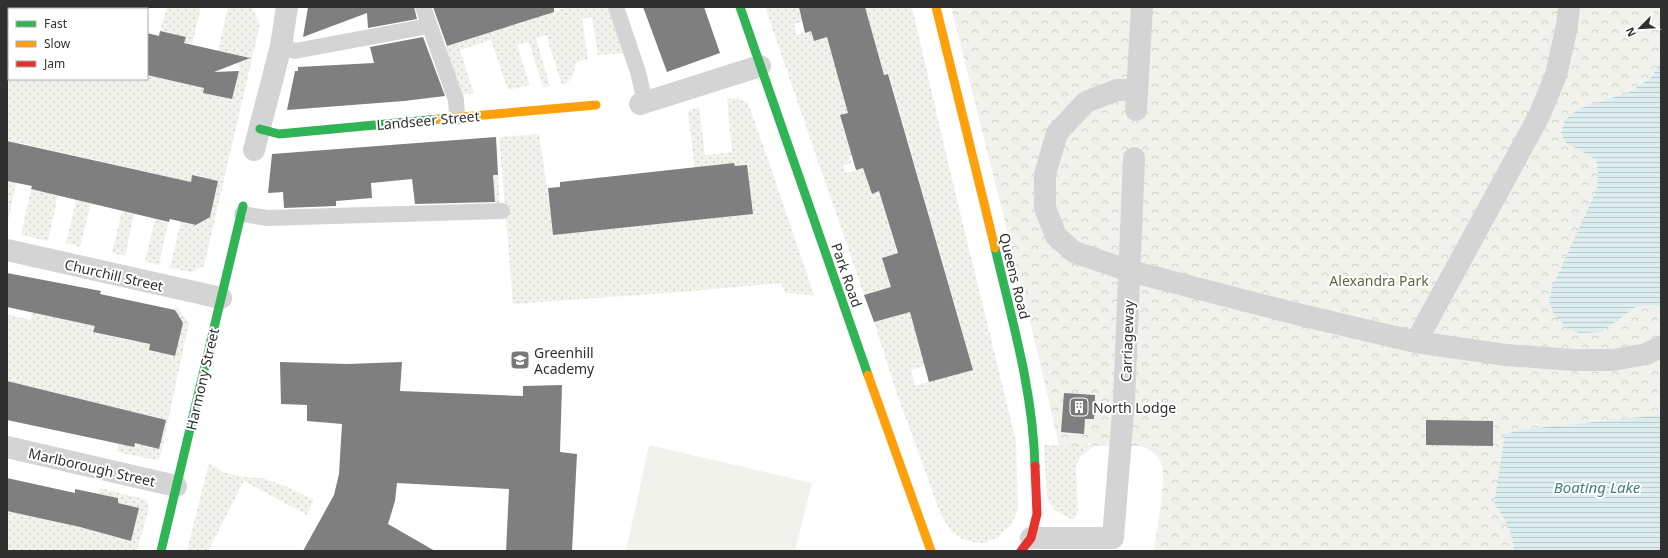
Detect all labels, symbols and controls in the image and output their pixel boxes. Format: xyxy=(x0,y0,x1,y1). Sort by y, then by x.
legend xyxy=(8,8,148,80)
north arrow xyxy=(1620,8,1660,48)
text: Fast xyxy=(44,15,68,32)
text: N xyxy=(1622,25,1639,39)
text: Slow xyxy=(44,35,71,52)
text: Jam xyxy=(43,55,65,72)
street label: Landseer Street xyxy=(376,106,480,134)
street label: Queens Road xyxy=(995,231,1035,321)
street label: Park Road xyxy=(827,240,867,310)
street label: Churchill Street xyxy=(63,254,165,296)
park label: Alexandra Park xyxy=(1329,271,1429,290)
street label: Carriageway xyxy=(1116,299,1138,382)
street label: Harmony Street xyxy=(181,326,223,432)
place label: Greenhill Academy xyxy=(534,343,595,378)
school or university icon: Greenhill Academy xyxy=(509,349,531,371)
building icon: North Lodge xyxy=(1068,396,1090,418)
place label: North Lodge xyxy=(1093,398,1176,417)
street label: Marlborough Street xyxy=(27,443,157,491)
water label: Boating Lake xyxy=(1554,477,1641,497)

